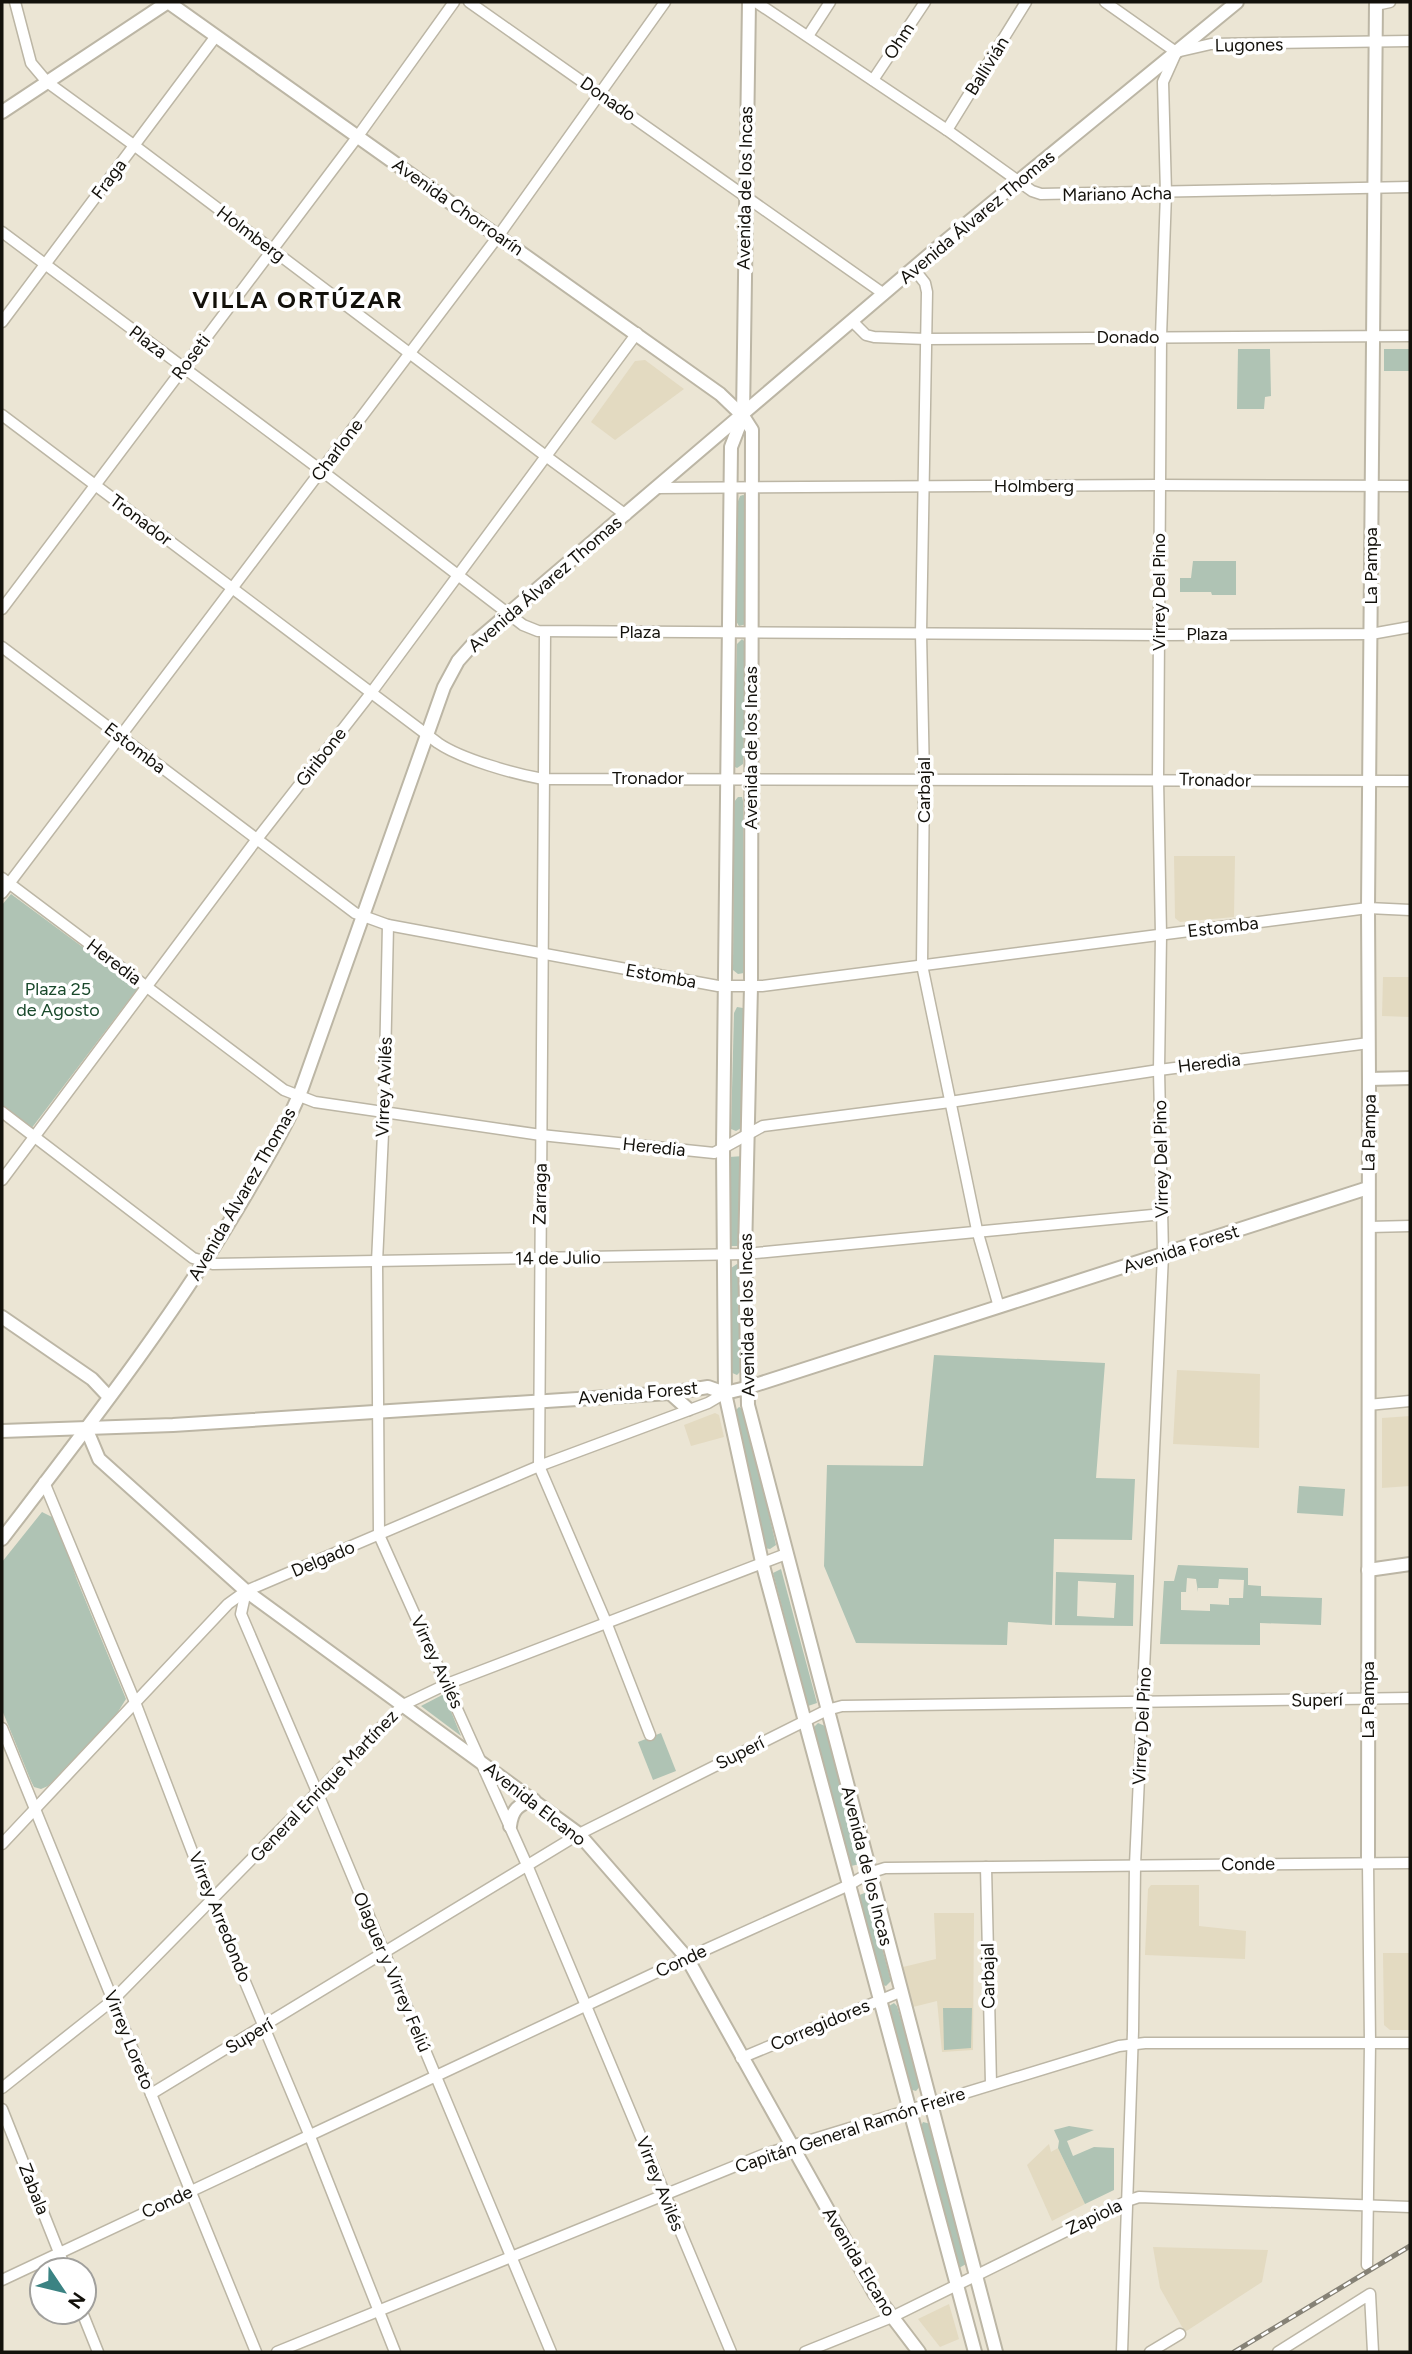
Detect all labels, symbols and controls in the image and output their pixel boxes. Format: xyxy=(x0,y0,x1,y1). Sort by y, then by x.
street label: Ohm xyxy=(879,19,919,63)
street label: Ballivián xyxy=(960,33,1014,99)
street label: Lugones xyxy=(1214,33,1284,57)
street label: Donado xyxy=(576,72,640,126)
street label: Avenida de los Incas xyxy=(733,106,757,270)
street label: Avenida Álvarez Thomas xyxy=(895,145,1059,289)
street label: Avenida Chorroarín xyxy=(388,154,528,260)
street label: Fraga xyxy=(87,155,131,203)
street label: Mariano Acha xyxy=(1062,182,1172,206)
street label: Holmberg xyxy=(212,201,290,267)
district label: VILLA ORTÚZAR xyxy=(192,285,404,314)
street label: Plaza xyxy=(125,321,171,363)
street label: Donado xyxy=(1096,326,1160,348)
street label: Roseti xyxy=(167,330,215,384)
street label: Charlone xyxy=(306,414,368,486)
street label: Holmberg xyxy=(994,475,1074,497)
street label: Tronador xyxy=(106,490,176,550)
street label: Avenida Álvarez Thomas xyxy=(464,511,626,657)
street label: La Pampa xyxy=(1360,527,1382,605)
street label: Virrey Del Pino xyxy=(1148,533,1170,651)
street label: Plaza xyxy=(619,621,661,643)
street label: Plaza xyxy=(1186,623,1228,645)
street label: Avenida de los Incas xyxy=(740,666,762,830)
street label: Estomba xyxy=(100,718,170,778)
street label: Giribone xyxy=(291,723,351,791)
street label: Carbajal xyxy=(913,757,935,823)
street label: Tronador xyxy=(612,767,684,789)
street label: Tronador xyxy=(1179,768,1251,792)
street label: Estomba xyxy=(1186,912,1260,942)
street label: Heredia xyxy=(82,934,146,990)
street label: Estomba xyxy=(624,959,698,993)
park label: Plaza 25 de Agosto xyxy=(16,978,100,1021)
street label: Virrey Avilés xyxy=(371,1037,397,1137)
street label: Heredia xyxy=(1176,1048,1242,1078)
street label: La Pampa xyxy=(1357,1094,1381,1172)
street label: Virrey Del Pino xyxy=(1149,1100,1173,1218)
street label: Avenida Álvarez Thomas xyxy=(183,1103,301,1285)
street label: Heredia xyxy=(621,1133,687,1161)
street label: Zarraga xyxy=(528,1163,552,1225)
street label: Avenida Forest xyxy=(1120,1220,1242,1278)
street label: Avenida de los Incas xyxy=(735,1233,759,1397)
street label: 14 de Julio xyxy=(515,1246,601,1270)
street label: Avenida Forest xyxy=(577,1377,699,1409)
street label: Delgado xyxy=(288,1536,358,1582)
street label: Virrey Avilés xyxy=(406,1612,468,1712)
street label: La Pampa xyxy=(1357,1661,1379,1739)
street label: Virrey Del Pino xyxy=(1128,1666,1156,1786)
street label: Superí xyxy=(1291,1689,1344,1711)
street label: General Enrique Martínez xyxy=(246,1705,402,1867)
street label: Superí xyxy=(712,1731,769,1775)
street label: Avenida Elcano xyxy=(480,1757,590,1851)
street label: Avenida de los Incas xyxy=(837,1784,897,1948)
street label: Virrey Arredondo xyxy=(184,1849,256,1985)
street label: Conde xyxy=(1221,1853,1275,1875)
street label: Olaguer y Virrey Feliú xyxy=(348,1889,436,2055)
street label: Conde xyxy=(652,1940,710,1982)
street label: Carbajal xyxy=(976,1943,1000,2009)
street label: Virrey Loreto xyxy=(99,1987,159,2093)
street label: Corregidores xyxy=(767,1994,873,2056)
street label: Superí xyxy=(221,2013,278,2059)
street label: Capitán General Ramón Freire xyxy=(732,2082,968,2178)
street label: Virrey Avilés xyxy=(631,2134,689,2234)
street label: Zabala xyxy=(14,2160,54,2218)
street label: Conde xyxy=(138,2181,196,2223)
street label: Zapiola xyxy=(1063,2194,1125,2240)
street label: Avenida Elcano xyxy=(818,2203,900,2321)
north arrow xyxy=(28,2256,98,2326)
text: N xyxy=(63,2288,90,2313)

